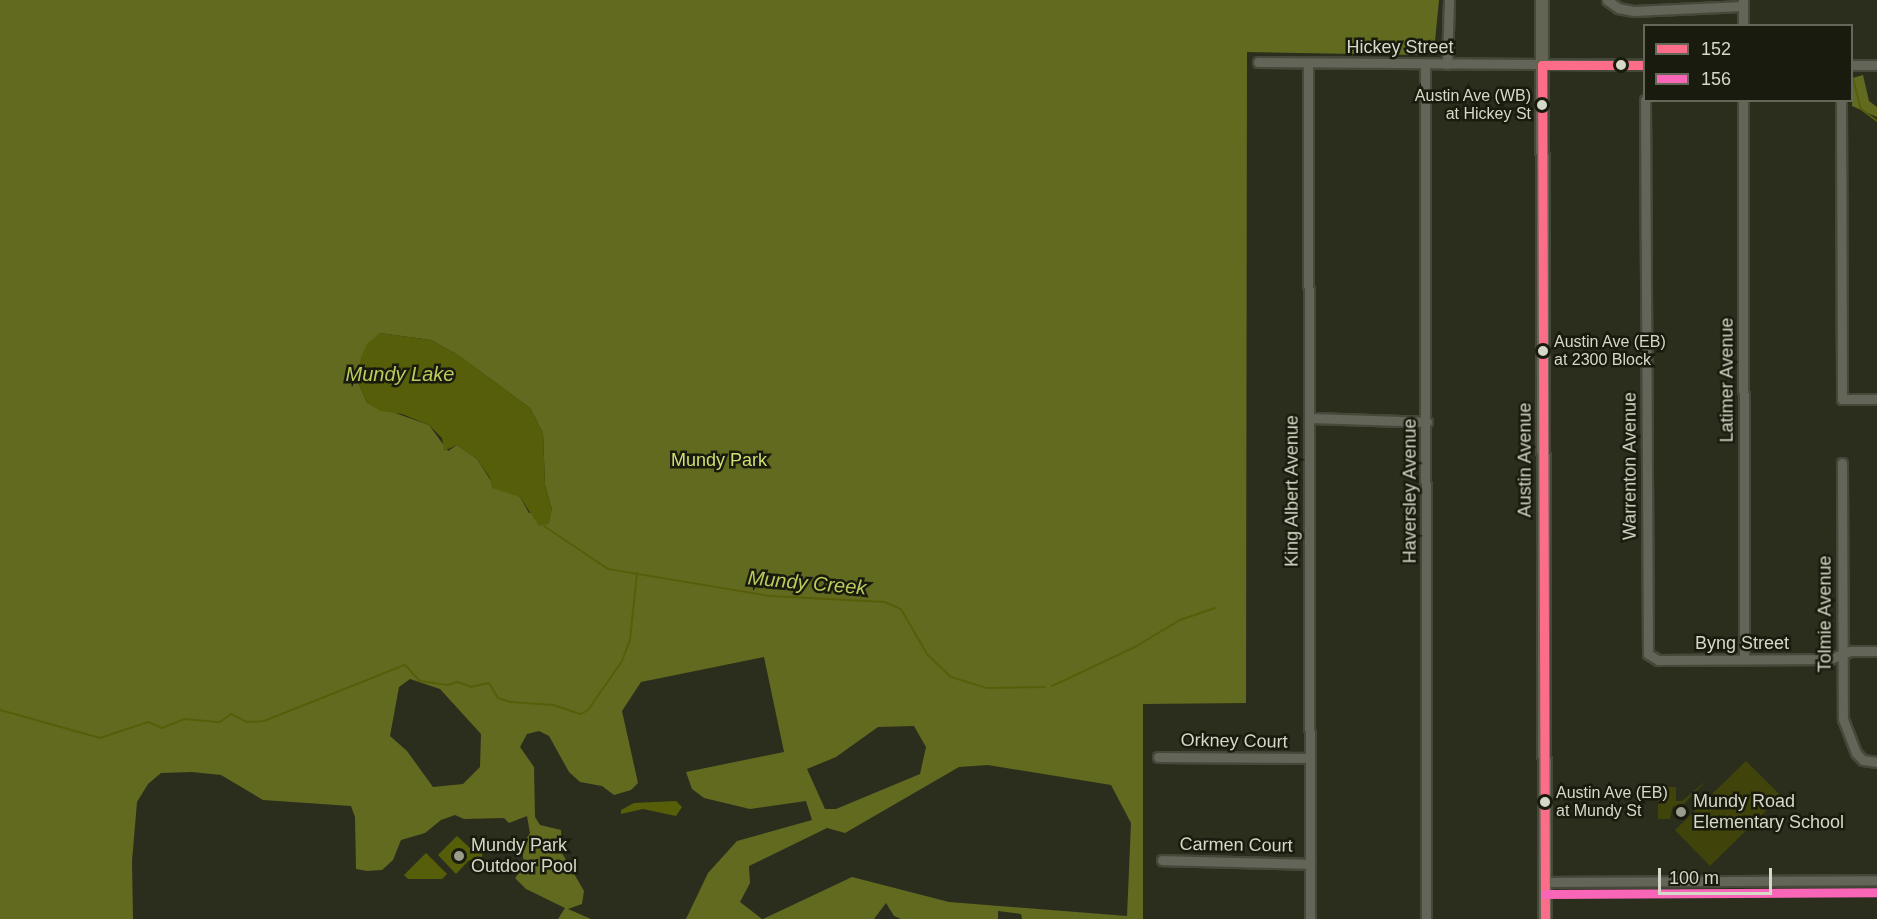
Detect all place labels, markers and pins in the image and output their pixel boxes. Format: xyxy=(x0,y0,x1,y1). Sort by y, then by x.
unlabelled marker xyxy=(1615,59,1627,71)
place label: Austin Ave (WB) at Hickey St xyxy=(1414,86,1531,124)
marker: Austin Ave (WB) at Hickey St xyxy=(1536,99,1548,111)
place label: Austin Ave (EB) at 2300 Block xyxy=(1554,332,1667,370)
marker: Austin Ave (EB) at 2300 Block xyxy=(1537,345,1549,357)
place label: Austin Ave (EB) at Mundy St xyxy=(1556,783,1669,821)
place label: Mundy Road Elementary School xyxy=(1693,791,1844,834)
marker: Austin Ave (EB) at Mundy St xyxy=(1539,796,1551,808)
marker: Mundy Road Elementary School xyxy=(1674,805,1688,819)
place label: Mundy Park Outdoor Pool xyxy=(471,835,577,878)
marker: Mundy Park Outdoor Pool xyxy=(452,849,466,863)

